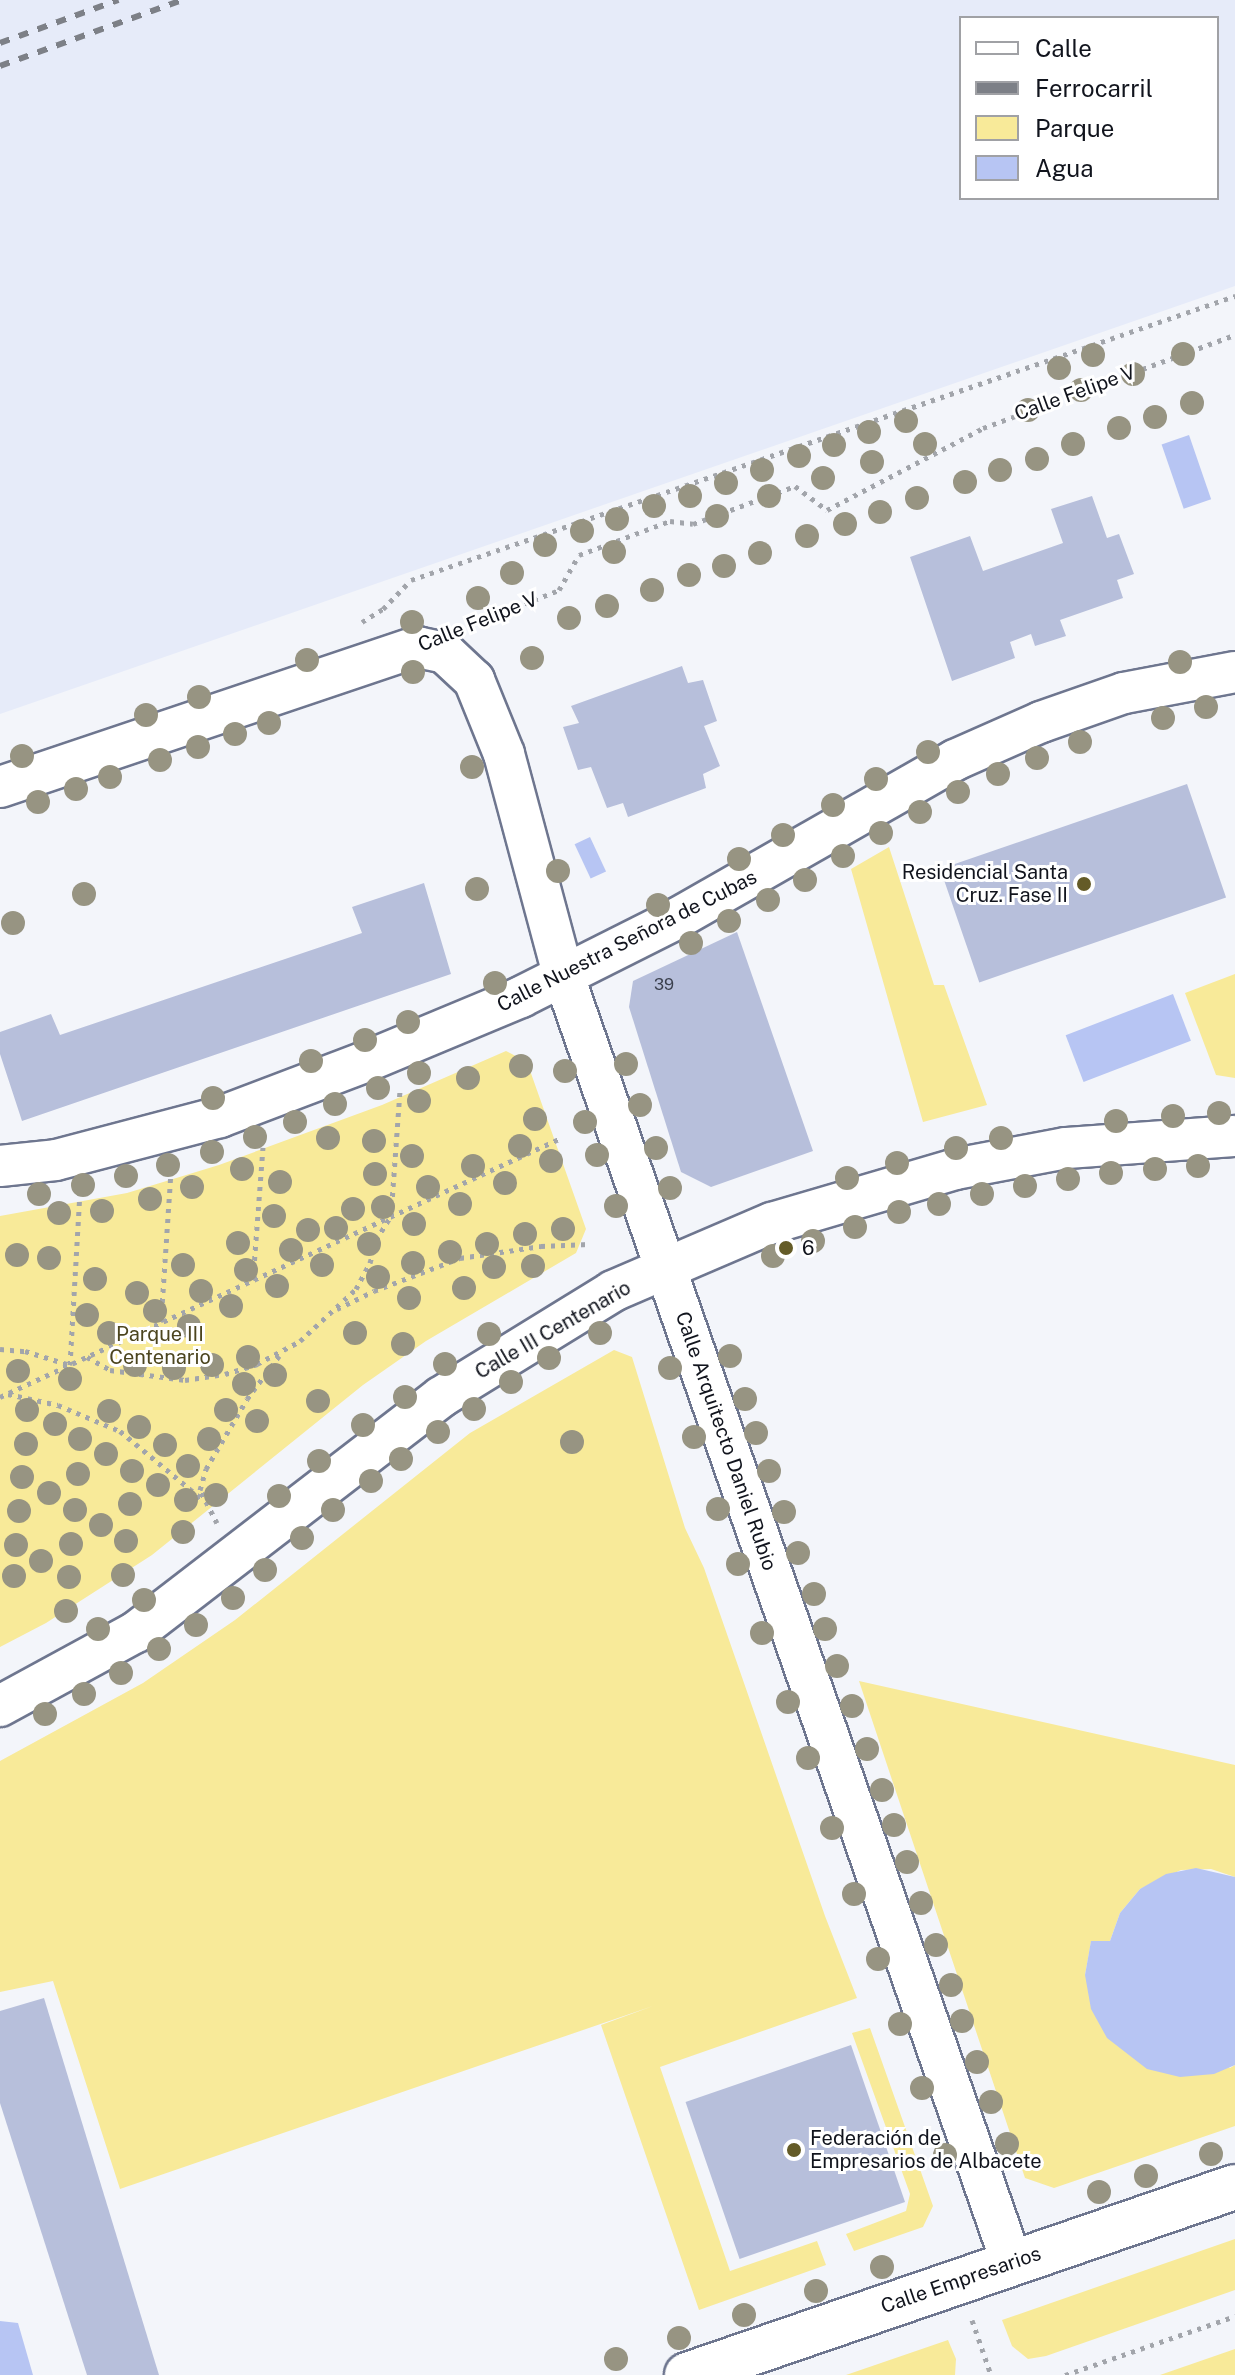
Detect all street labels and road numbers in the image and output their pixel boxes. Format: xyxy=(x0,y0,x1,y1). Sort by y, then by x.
street label: Calle Felipe V xyxy=(1011,360,1139,426)
street label: Calle Felipe V xyxy=(414,587,542,657)
street label: Calle Nuestra Señora de Cubas xyxy=(493,865,761,1017)
street label: Calle III Centenario xyxy=(471,1276,635,1384)
street label: Calle Arquitecto Daniel Rubio xyxy=(670,1308,782,1574)
street label: Calle Empresarios xyxy=(878,2241,1044,2319)

